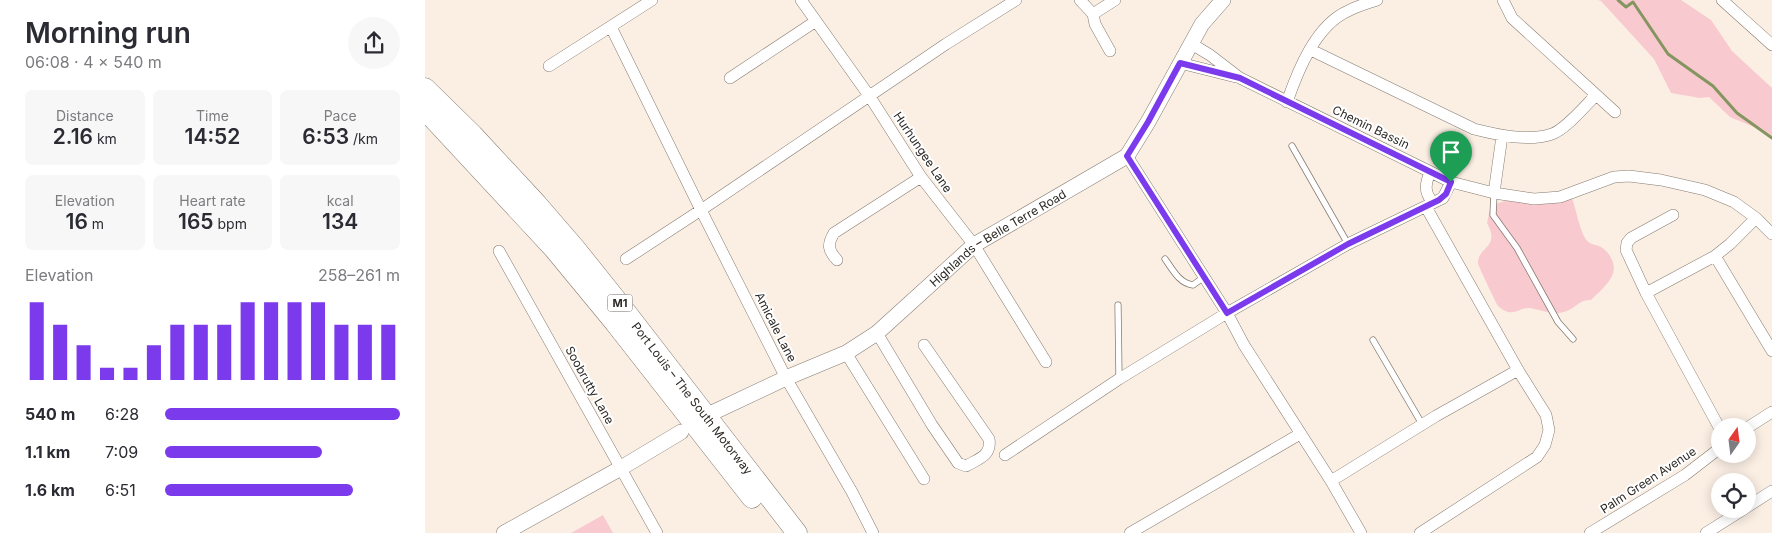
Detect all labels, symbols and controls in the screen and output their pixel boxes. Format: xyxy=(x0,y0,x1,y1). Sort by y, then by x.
text: Morning run xyxy=(25,16,191,50)
button: share xyxy=(348,17,400,69)
text: 06:08 · 4 × 540 m xyxy=(25,52,162,72)
street label: Chemin Bassin xyxy=(1330,102,1412,152)
text: Distance xyxy=(56,107,114,124)
text: Time xyxy=(196,107,229,124)
text: Pace xyxy=(324,107,357,124)
street label: Hurhungee Lane xyxy=(890,109,956,195)
text: 2.16 xyxy=(53,124,93,149)
text: 14:52 xyxy=(185,124,240,149)
text: 6:53 xyxy=(302,124,349,149)
text: km xyxy=(93,130,117,147)
text: /km xyxy=(349,130,378,147)
pin xyxy=(1430,131,1472,182)
icon: arrive xyxy=(1437,138,1465,166)
street label: Highlands – Belle Terre Road xyxy=(926,186,1068,289)
text: Elevation xyxy=(55,192,115,209)
text: Heart rate xyxy=(179,192,246,209)
text: kcal xyxy=(327,192,354,209)
text: 16 xyxy=(66,209,88,234)
text: 165 xyxy=(178,209,214,234)
text: 134 xyxy=(322,209,358,234)
text: m xyxy=(88,215,104,232)
text: bpm xyxy=(214,215,247,232)
text: Elevation xyxy=(25,265,94,285)
text: 258–261 m xyxy=(318,265,400,285)
street label: Amicale Lane xyxy=(752,290,800,364)
road number: M1 xyxy=(607,294,633,312)
street label: Port Louis – The South Motorway xyxy=(629,319,756,477)
street label: Soobrutty Lane xyxy=(562,344,618,426)
text: 540 m xyxy=(25,404,75,424)
text: 6:28 xyxy=(105,404,139,424)
north arrow xyxy=(1711,418,1756,462)
map controls xyxy=(1711,418,1756,518)
text: 1.1 km xyxy=(25,442,70,462)
text: 7:09 xyxy=(105,442,138,462)
street label: Palm Green Avenue xyxy=(1597,443,1699,517)
button: locate xyxy=(1711,473,1756,518)
text: 1.6 km xyxy=(25,480,75,500)
text: 6:51 xyxy=(105,480,136,500)

